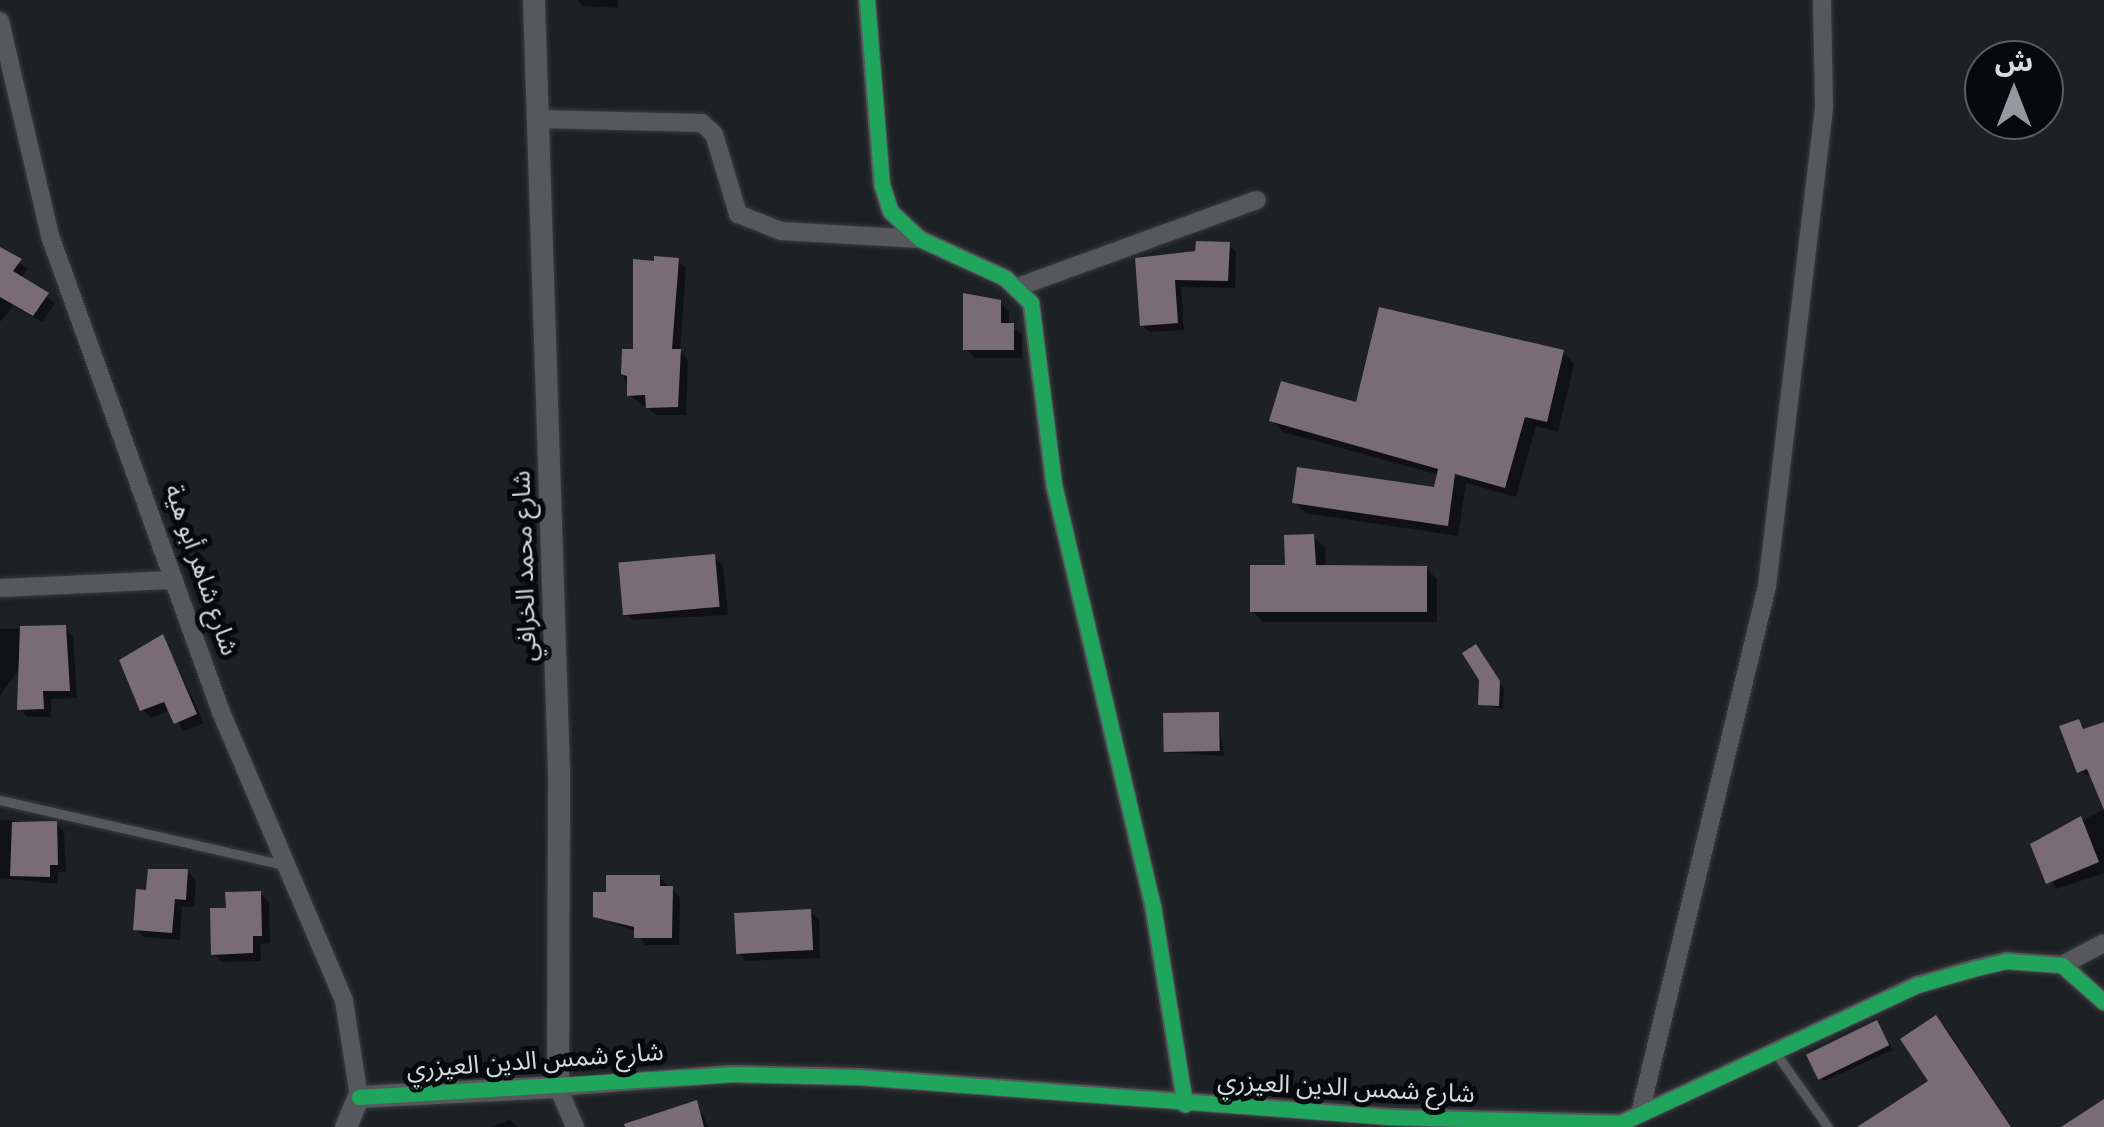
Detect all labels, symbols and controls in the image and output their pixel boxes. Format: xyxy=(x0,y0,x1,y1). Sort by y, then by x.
north arrow xyxy=(1964,40,2064,140)
text: ش xyxy=(1995,46,2033,77)
street label: شارع محمد الخرافي xyxy=(507,470,543,662)
street label: شارع شاهر أبو هية xyxy=(158,481,244,659)
street label: شارع شمس الدين العيزري xyxy=(405,1037,665,1085)
street label: شارع شمس الدين العيزري xyxy=(1217,1066,1475,1110)

